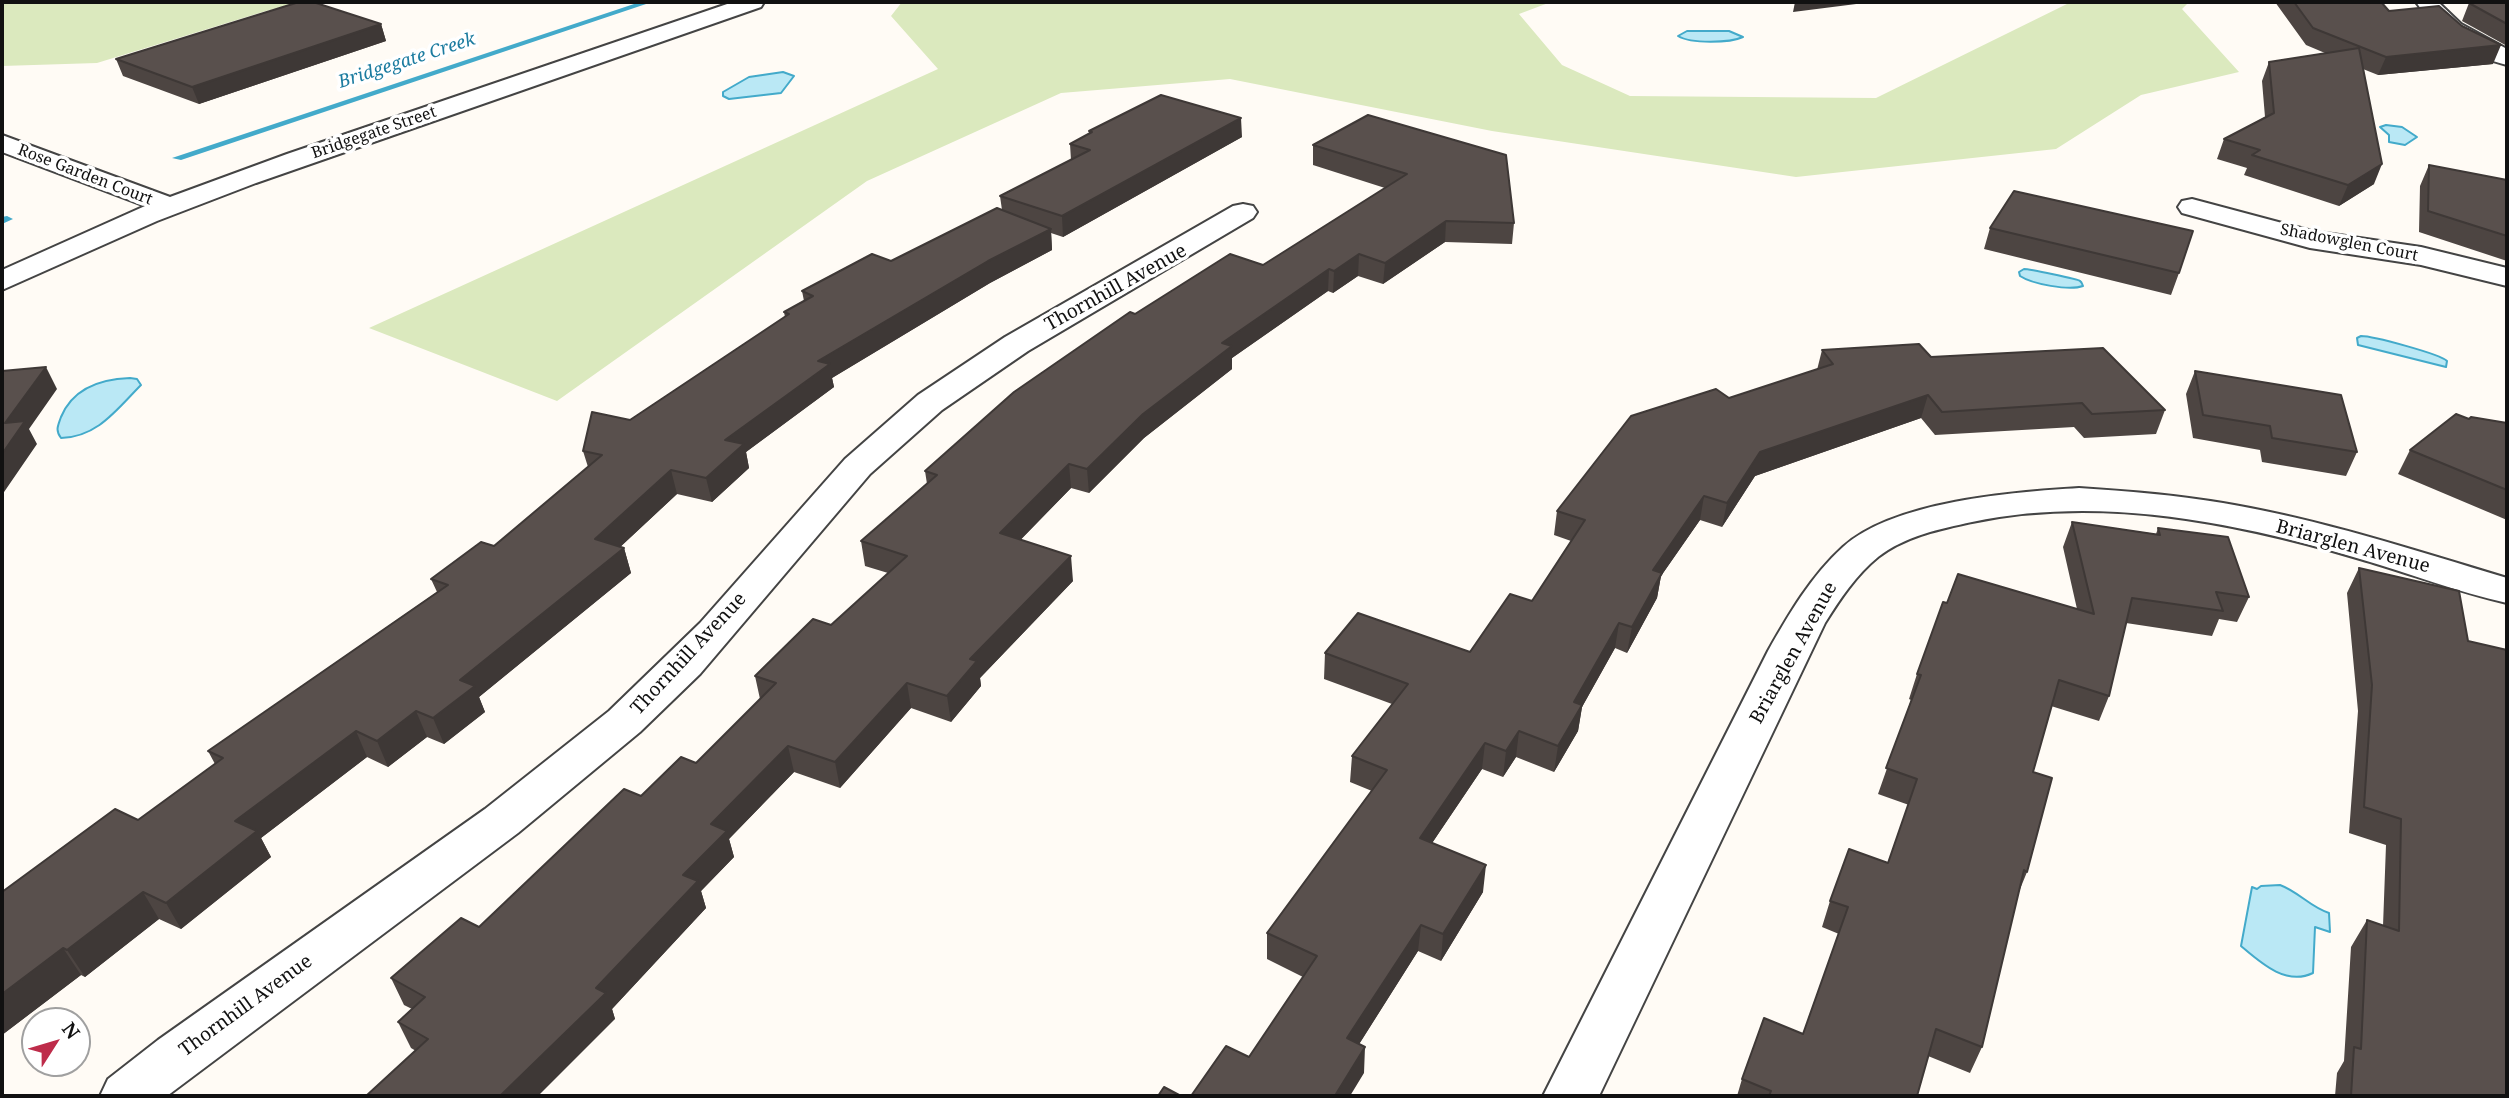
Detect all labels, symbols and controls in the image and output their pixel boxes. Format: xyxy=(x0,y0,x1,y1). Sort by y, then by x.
water label: Bridgegate Creek xyxy=(336,29,478,93)
street label: Bridgegate Street xyxy=(309,103,439,163)
street label: Rose Garden Court xyxy=(15,140,155,210)
street label: Shadowglen Court xyxy=(2279,220,2419,266)
street label: Thornhill Avenue xyxy=(1041,240,1191,336)
street label: Briarglen Avenue xyxy=(2274,515,2432,579)
street label: Briarglen Avenue xyxy=(1746,578,1842,728)
street label: Thornhill Avenue xyxy=(627,588,751,720)
street label: Thornhill Avenue xyxy=(175,950,317,1062)
north arrow xyxy=(21,1007,91,1077)
text: N xyxy=(56,1017,86,1044)

